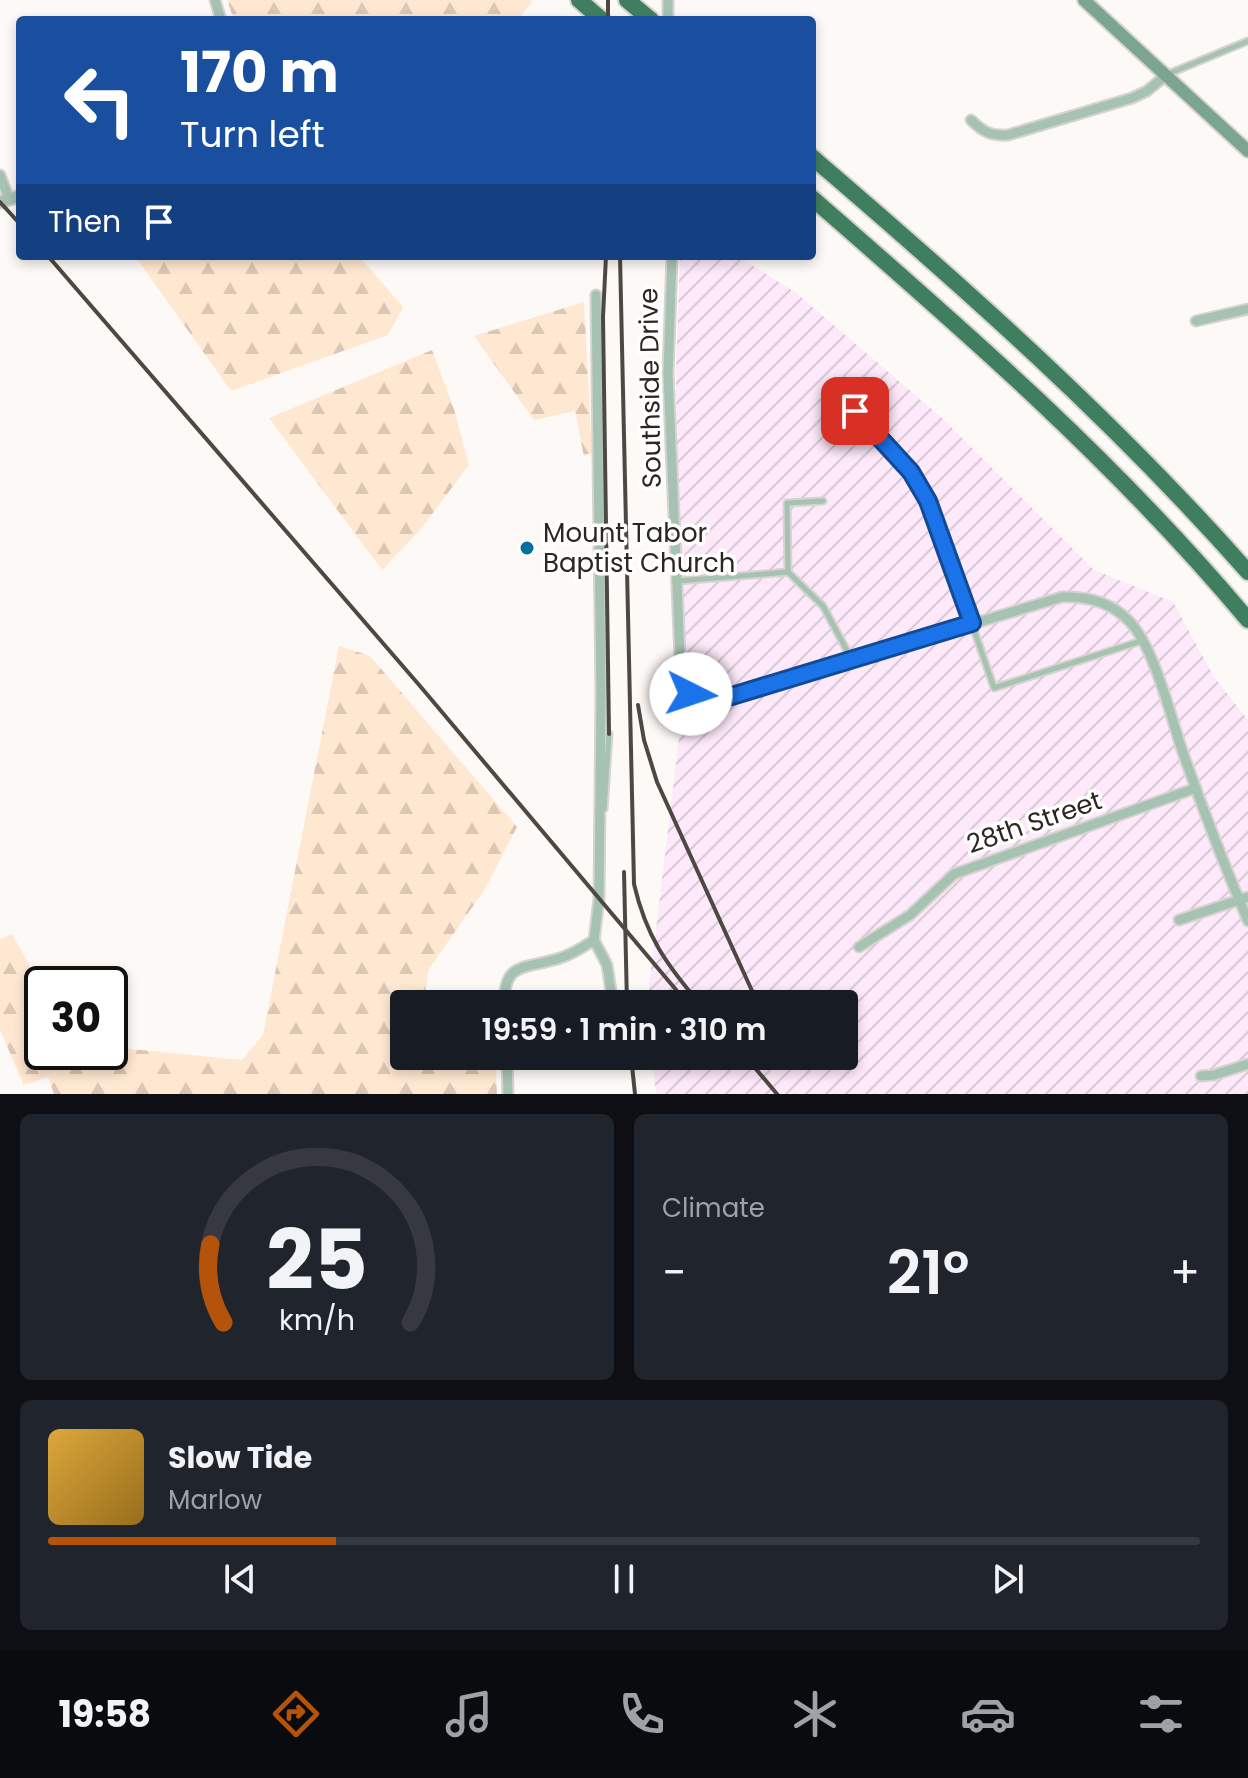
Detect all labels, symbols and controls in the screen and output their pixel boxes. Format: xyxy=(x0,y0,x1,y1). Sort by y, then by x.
text: 170 m xyxy=(180,33,339,112)
icon: left xyxy=(48,48,152,152)
text: Turn left xyxy=(180,109,325,160)
text: Then xyxy=(48,200,121,243)
icon: arrive xyxy=(137,200,181,244)
street label: Southside Drive xyxy=(630,287,670,489)
pin xyxy=(821,377,889,445)
icon: arrive xyxy=(833,389,877,433)
place label: Mount Tabor Baptist Church xyxy=(543,515,735,581)
marker: Mount Tabor Baptist Church xyxy=(518,539,536,557)
position arrow xyxy=(649,652,733,736)
street label: 28th Street xyxy=(962,782,1106,862)
speed limit sign: 30 xyxy=(24,966,128,1070)
text: 19:59 · 1 min · 310 m xyxy=(482,1008,766,1051)
text: Climate xyxy=(662,1190,765,1226)
text: 25 xyxy=(266,1202,368,1318)
text: 21° xyxy=(887,1231,970,1315)
text: − xyxy=(662,1242,686,1303)
text: + xyxy=(1170,1242,1200,1303)
text: km/h xyxy=(279,1300,355,1340)
text: Slow Tide xyxy=(168,1436,312,1479)
text: Marlow xyxy=(168,1482,262,1518)
icon: previous xyxy=(218,1557,262,1601)
icon: pause xyxy=(602,1557,646,1601)
icon: next xyxy=(986,1557,1030,1601)
icon: directions xyxy=(268,1686,324,1742)
icon: music xyxy=(441,1686,497,1742)
icon: phone xyxy=(614,1686,670,1742)
icon: climate xyxy=(787,1686,843,1742)
icon: car xyxy=(960,1686,1016,1742)
icon: filters xyxy=(1133,1686,1189,1742)
text: 19:58 xyxy=(59,1689,151,1740)

